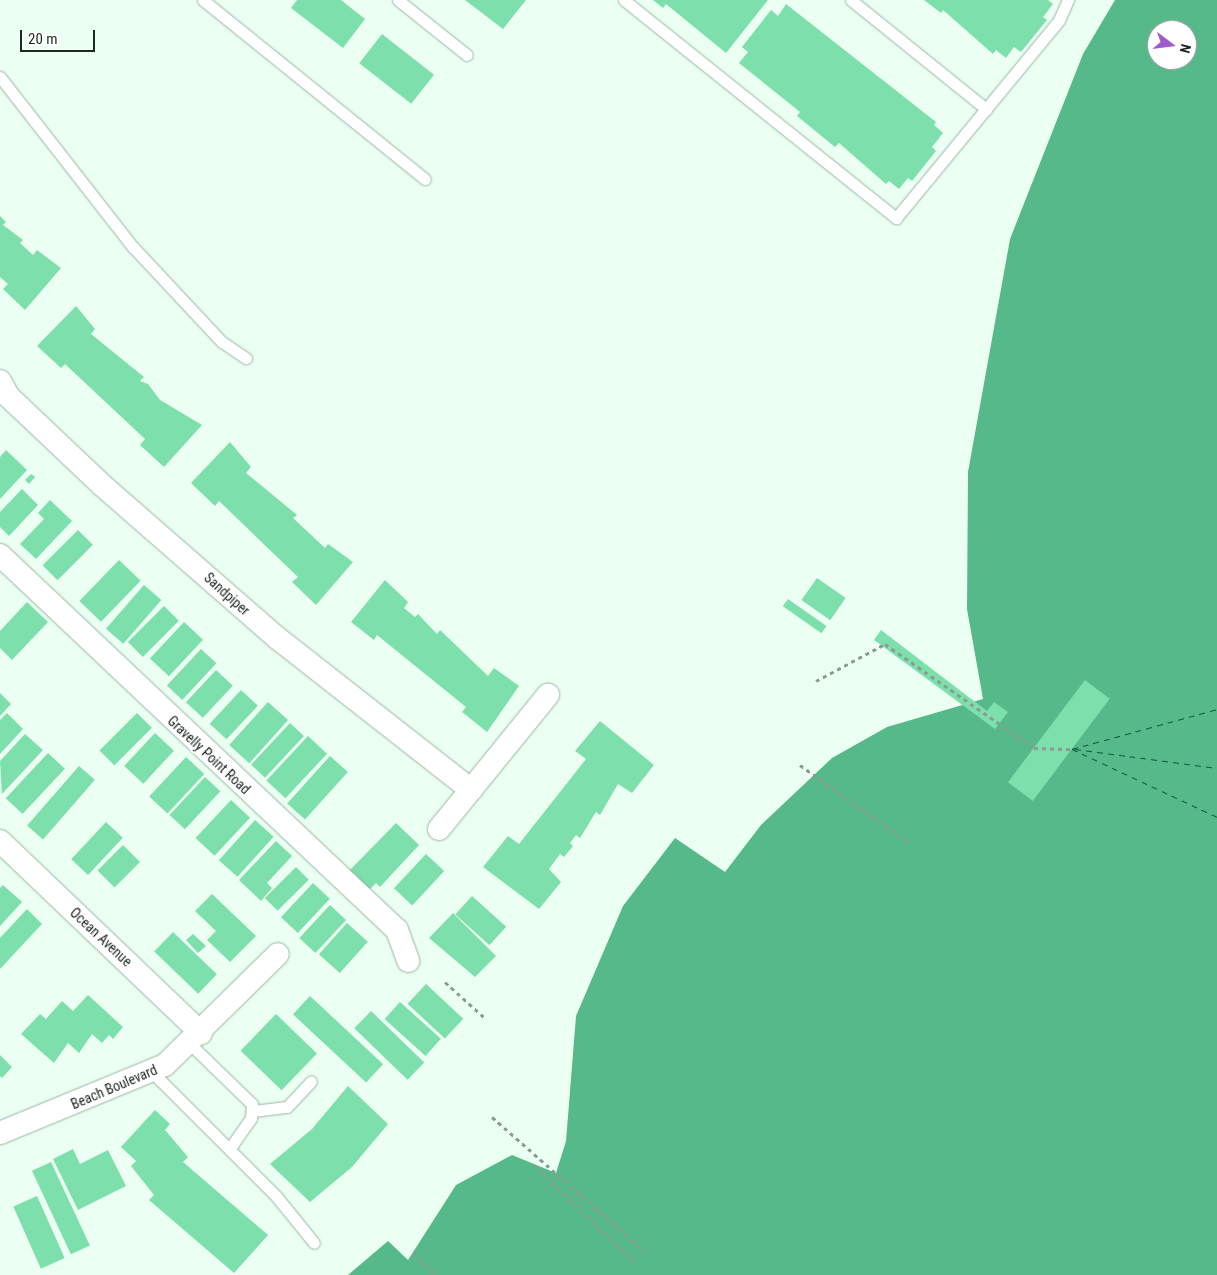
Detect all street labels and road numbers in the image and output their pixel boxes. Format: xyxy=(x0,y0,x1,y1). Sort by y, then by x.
street label: Sandpiper xyxy=(201,569,253,619)
street label: Gravelly Point Road xyxy=(164,712,254,798)
street label: Ocean Avenue xyxy=(67,904,135,970)
street label: Beach Boulevard xyxy=(68,1061,160,1113)

